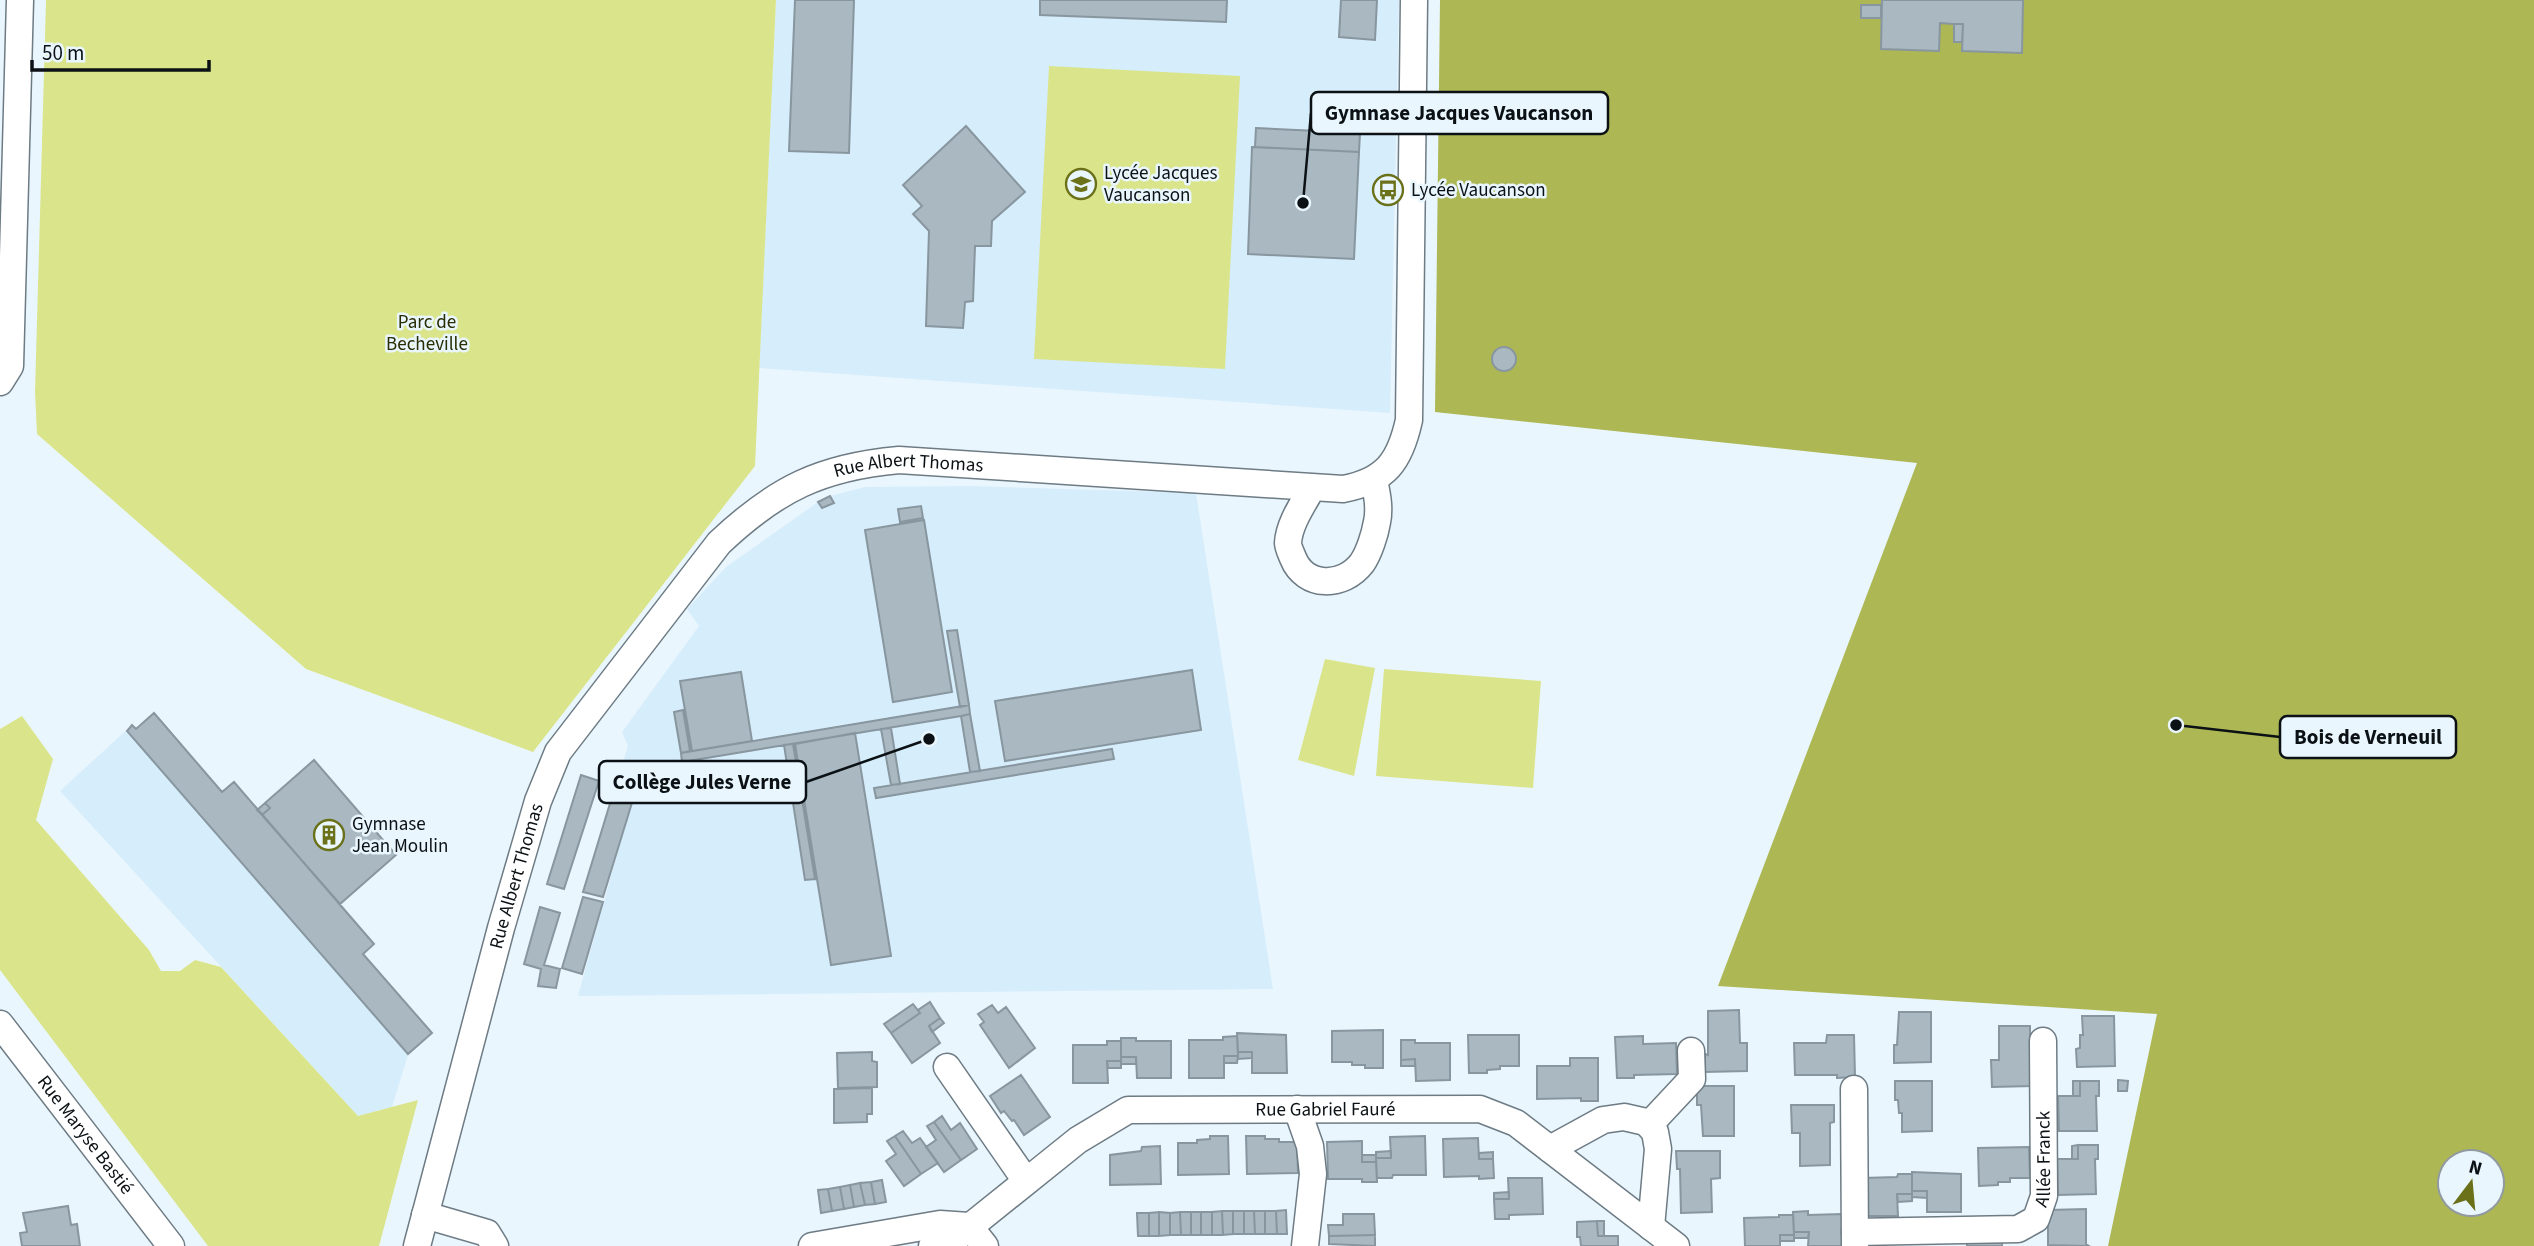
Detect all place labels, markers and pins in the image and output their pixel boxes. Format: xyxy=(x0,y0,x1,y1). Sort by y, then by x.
callout: Gymnase Jacques Vaucanson xyxy=(1311,92,1608,134)
place label: Lycée Jacques Vaucanson xyxy=(1104,160,1218,209)
school or university icon: Lycée Jacques Vaucanson xyxy=(1064,167,1098,201)
bus stop icon: Lycée Vaucanson xyxy=(1371,173,1405,207)
place label: Lycée Vaucanson xyxy=(1411,177,1546,204)
callout: Bois de Verneuil xyxy=(2280,716,2456,758)
callout: Collège Jules Verne xyxy=(599,761,806,803)
place label: Gymnase Jean Moulin xyxy=(352,811,448,860)
building icon: Gymnase Jean Moulin xyxy=(312,818,346,852)

